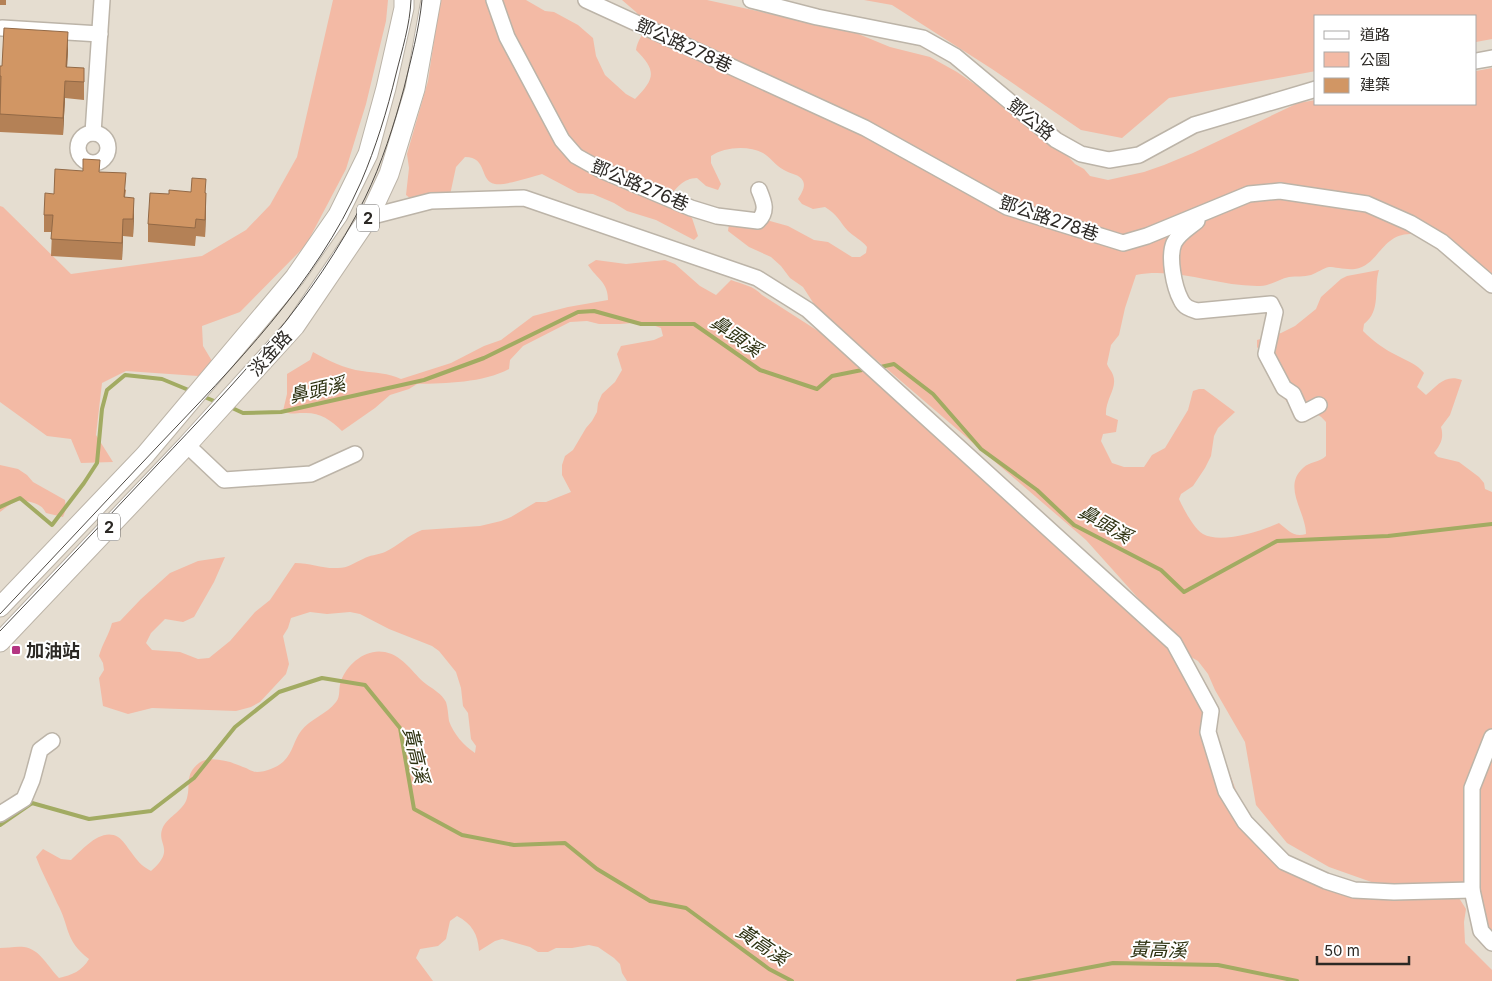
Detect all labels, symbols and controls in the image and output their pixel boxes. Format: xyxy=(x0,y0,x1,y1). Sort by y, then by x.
street label: 鄧公路278巷 xyxy=(632,13,736,77)
legend xyxy=(1314,15,1477,105)
text: 道路 xyxy=(1360,25,1390,44)
text: 公園 xyxy=(1360,50,1390,69)
text: 建築 xyxy=(1360,75,1390,94)
street label: 鄧公路 xyxy=(1003,94,1059,144)
street label: 鄧公路276巷 xyxy=(588,155,692,215)
street label: 鄧公路278巷 xyxy=(996,191,1102,245)
road number: 2 xyxy=(357,204,379,232)
water label: 鼻頭溪 xyxy=(706,310,768,363)
street label: 淡金路 xyxy=(244,326,296,380)
water label: 鼻頭溪 xyxy=(287,372,350,408)
water label: 鼻頭溪 xyxy=(1075,500,1138,550)
road number: 2 xyxy=(98,514,120,540)
place label: 加油站 xyxy=(26,640,80,661)
marker: 加油站 xyxy=(10,644,22,656)
water label: 黃高溪 xyxy=(398,725,434,788)
water label: 黃高溪 xyxy=(732,920,795,972)
scale bar xyxy=(1317,934,1410,966)
water label: 黃高溪 xyxy=(1129,938,1190,962)
text: 50 m xyxy=(1324,941,1360,960)

